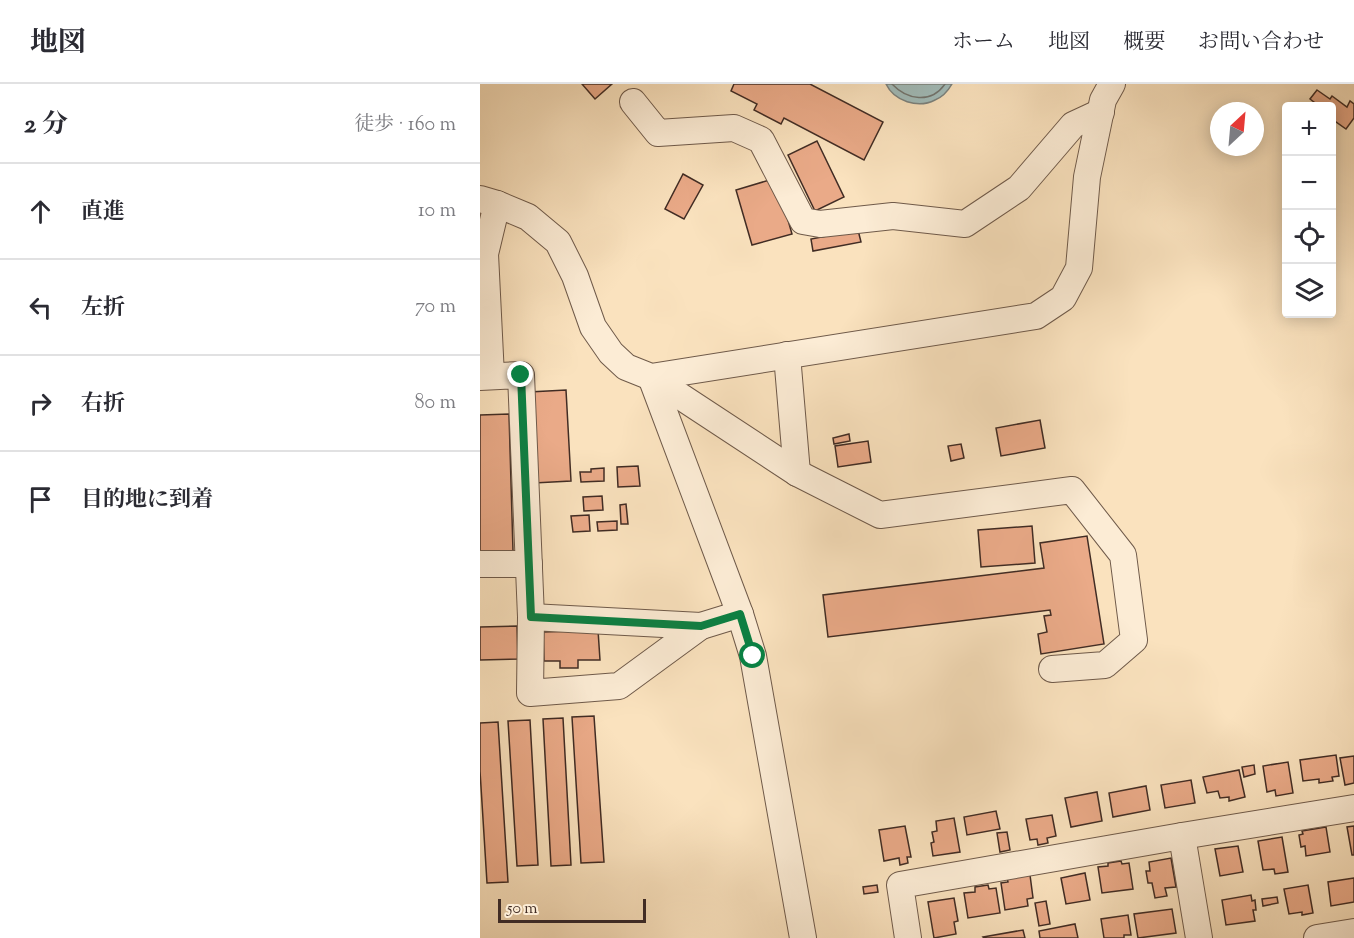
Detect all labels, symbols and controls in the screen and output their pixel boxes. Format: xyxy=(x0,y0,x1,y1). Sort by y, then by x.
text: 地図 xyxy=(30,24,86,64)
text: ホーム xyxy=(952,28,1015,58)
text: 地図 xyxy=(1048,28,1090,58)
text: 概要 xyxy=(1123,28,1165,58)
text: お問い合わせ xyxy=(1198,28,1324,58)
north arrow xyxy=(1210,102,1264,156)
map controls xyxy=(1282,102,1336,318)
button: + xyxy=(1282,102,1336,156)
text: 2 分 xyxy=(24,107,68,144)
text: 徒歩 · 160 m xyxy=(354,111,456,140)
button: − xyxy=(1282,156,1336,210)
icon: ahead xyxy=(24,195,57,228)
text: 直進 xyxy=(81,197,125,229)
text: 10 m xyxy=(418,197,456,226)
button: locate xyxy=(1282,210,1336,264)
button: layers xyxy=(1282,264,1336,318)
icon: left xyxy=(24,291,57,324)
text: 左折 xyxy=(81,293,125,325)
text: 70 m xyxy=(415,293,456,322)
route end xyxy=(507,361,533,387)
icon: right xyxy=(24,387,57,420)
text: 右折 xyxy=(81,389,125,421)
text: 80 m xyxy=(415,389,456,418)
icon: arrive xyxy=(24,483,57,516)
text: 目的地に到着 xyxy=(81,485,213,517)
route start xyxy=(739,642,765,668)
scale bar xyxy=(498,896,646,924)
text: 50 m xyxy=(507,898,538,921)

